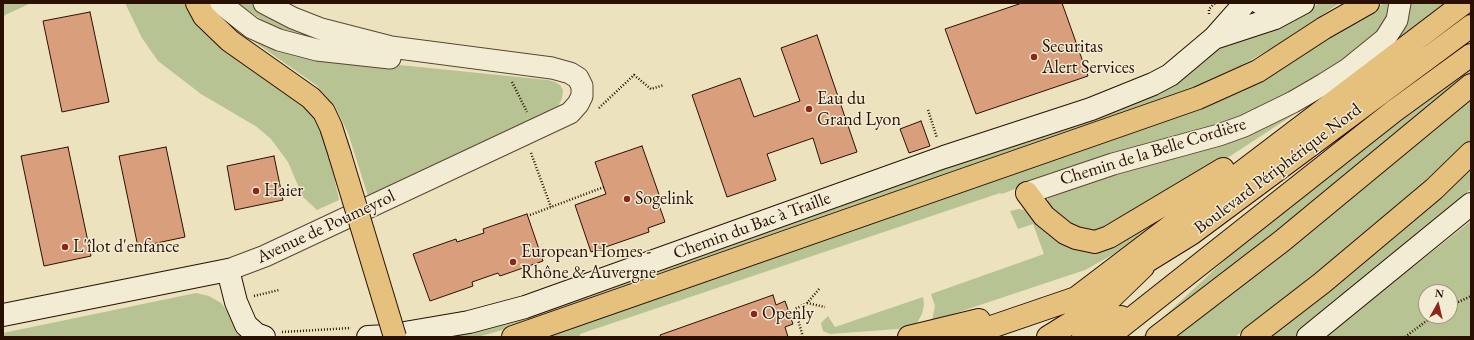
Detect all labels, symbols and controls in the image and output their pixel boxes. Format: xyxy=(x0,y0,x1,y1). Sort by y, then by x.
place label: Securitas Alert Services xyxy=(1042,36,1135,78)
marker: Securitas Alert Services xyxy=(1029,52,1039,62)
place label: Eau du Grand Lyon xyxy=(817,88,901,130)
street label: Boulevard Périphérique Nord xyxy=(1190,99,1366,239)
marker: Eau du Grand Lyon xyxy=(804,104,814,114)
street label: Chemin de la Belle Cordière xyxy=(1057,113,1249,191)
place label: Haier xyxy=(264,180,303,202)
street label: Avenue de Poumeyrol xyxy=(253,185,399,269)
marker: Haier xyxy=(251,186,261,196)
place label: Sogelink xyxy=(635,188,694,210)
street label: Chemin du Bac à Traille xyxy=(670,188,834,264)
marker: Sogelink xyxy=(622,194,632,204)
place label: L'îlot d'enfance xyxy=(73,236,179,258)
place label: European Homes - Rhône & Auvergne xyxy=(521,241,656,284)
marker: L'îlot d'enfance xyxy=(60,242,70,252)
marker: European Homes - Rhône & Auvergne xyxy=(508,257,518,267)
north arrow xyxy=(1418,284,1458,324)
text: N xyxy=(1434,286,1445,301)
place label: Openly xyxy=(762,303,814,325)
marker: Openly xyxy=(749,309,759,319)

